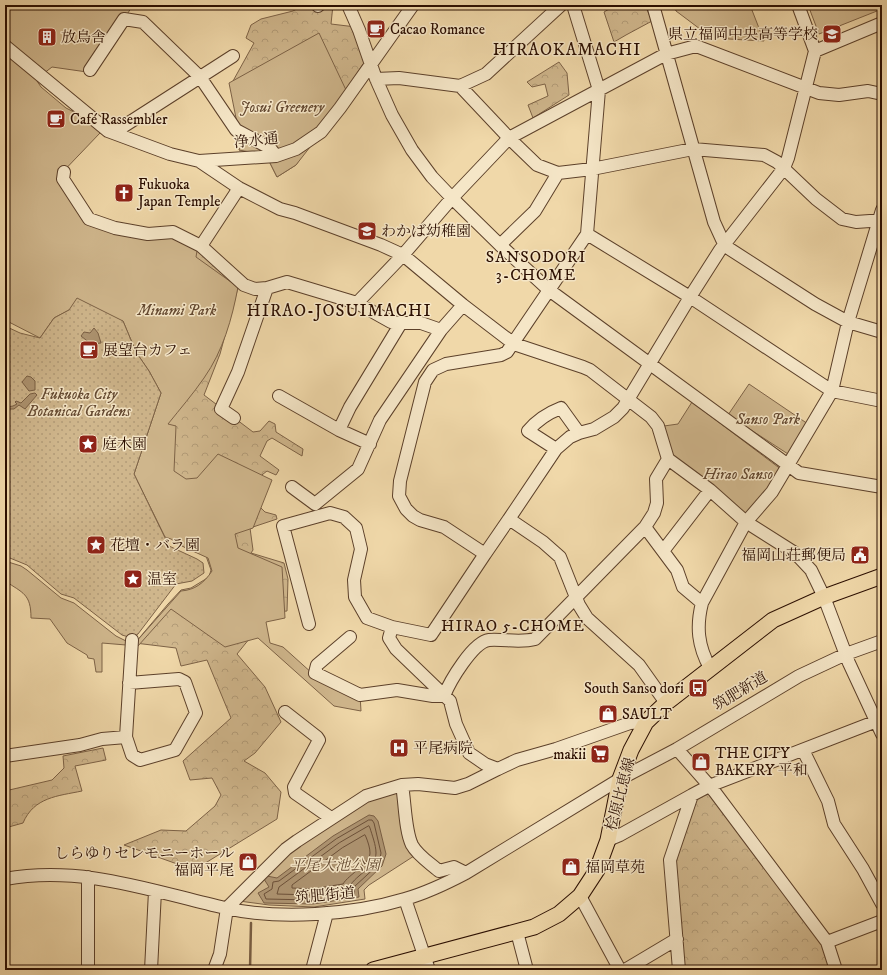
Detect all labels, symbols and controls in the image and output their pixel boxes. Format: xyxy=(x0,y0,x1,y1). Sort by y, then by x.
cafe icon: Cacao Romance xyxy=(365,18,387,40)
place label: Cacao Romance xyxy=(390,20,485,39)
school or university icon: 県立福岡中央高等学校 xyxy=(821,23,843,45)
place label: 県立福岡中央高等学校 xyxy=(668,25,818,44)
building icon: 放鳥舎 xyxy=(36,26,58,48)
place label: 放鳥舎 xyxy=(61,28,106,47)
district label: HIRAOKAMACHI xyxy=(493,39,641,61)
park label: Josui Greenery xyxy=(240,98,325,117)
cafe icon: Café Rassembler xyxy=(45,108,67,130)
place label: Café Rassembler xyxy=(70,110,168,129)
street label: 浄水通 xyxy=(233,129,279,152)
place label: Fukuoka Japan Temple xyxy=(136,175,220,211)
church icon: Fukuoka Japan Temple xyxy=(113,182,135,204)
school or university icon: わかば幼稚園 xyxy=(356,220,378,242)
place label: わかば幼稚園 xyxy=(381,222,471,241)
district label: SANSODORI 3-CHOME xyxy=(486,247,586,285)
district label: HIRAO-JOSUIMACHI xyxy=(247,300,431,322)
park label: Minami Park xyxy=(137,301,217,320)
cafe icon: 展望台カフェ xyxy=(78,339,100,361)
place label: 展望台カフェ xyxy=(103,341,192,360)
park label: Fukuoka City Botanical Gardens xyxy=(26,385,131,421)
park label: Sanso Park xyxy=(735,410,801,429)
place icon: 庭木園 xyxy=(77,433,99,455)
place label: 庭木園 xyxy=(102,435,147,454)
park label: Hirao Sanso xyxy=(702,465,774,484)
place icon: 花壇・バラ園 xyxy=(85,534,107,556)
place label: 花壇・バラ園 xyxy=(110,536,200,555)
public building icon: 福岡山荘郵便局 xyxy=(849,544,871,566)
place label: 福岡山荘郵便局 xyxy=(741,546,846,565)
place icon: 温室 xyxy=(122,568,144,590)
place label: 温室 xyxy=(147,570,177,589)
district label: HIRAO 5-CHOME xyxy=(441,616,585,636)
street label: 筑肥新道 xyxy=(710,668,771,715)
bus stop icon: South Sanso dori xyxy=(687,677,709,699)
place label: South Sanso dori xyxy=(584,679,684,698)
shop icon: SAULT xyxy=(597,703,619,725)
place label: SAULT xyxy=(622,705,672,724)
hospital icon: 平尾病院 xyxy=(388,737,410,759)
place label: 平尾病院 xyxy=(413,739,473,758)
supermarket icon: makii xyxy=(589,743,611,765)
place label: THE CITY BAKERY 平和 xyxy=(715,744,808,780)
place label: makii xyxy=(553,745,586,764)
shop icon: THE CITY BAKERY 平和 xyxy=(690,751,712,773)
street label: 桧原比恵線 xyxy=(602,755,639,833)
place label: しらゆりセレモニーホール 福岡平尾 xyxy=(54,844,234,880)
shop icon: しらゆりセレモニーホール 福岡平尾 xyxy=(237,851,259,873)
park label: 平尾大池公園 xyxy=(290,856,383,875)
shop icon: 福岡草苑 xyxy=(560,856,582,878)
place label: 福岡草苑 xyxy=(585,858,645,877)
street label: 筑肥街道 xyxy=(294,883,356,908)

